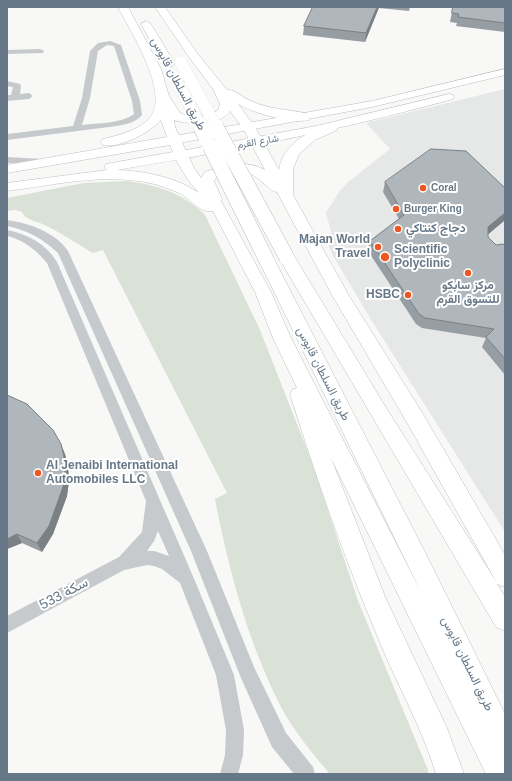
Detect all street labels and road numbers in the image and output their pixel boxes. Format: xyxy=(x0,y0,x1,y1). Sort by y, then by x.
street label: طريق السلطان قابوس xyxy=(147,35,209,133)
street label: شارع القرم xyxy=(236,132,280,152)
street label: طريق السلطان قابوس xyxy=(293,325,353,423)
street label: سكة 533 xyxy=(37,574,91,614)
street label: طريق السلطان قابوس xyxy=(438,614,496,714)

